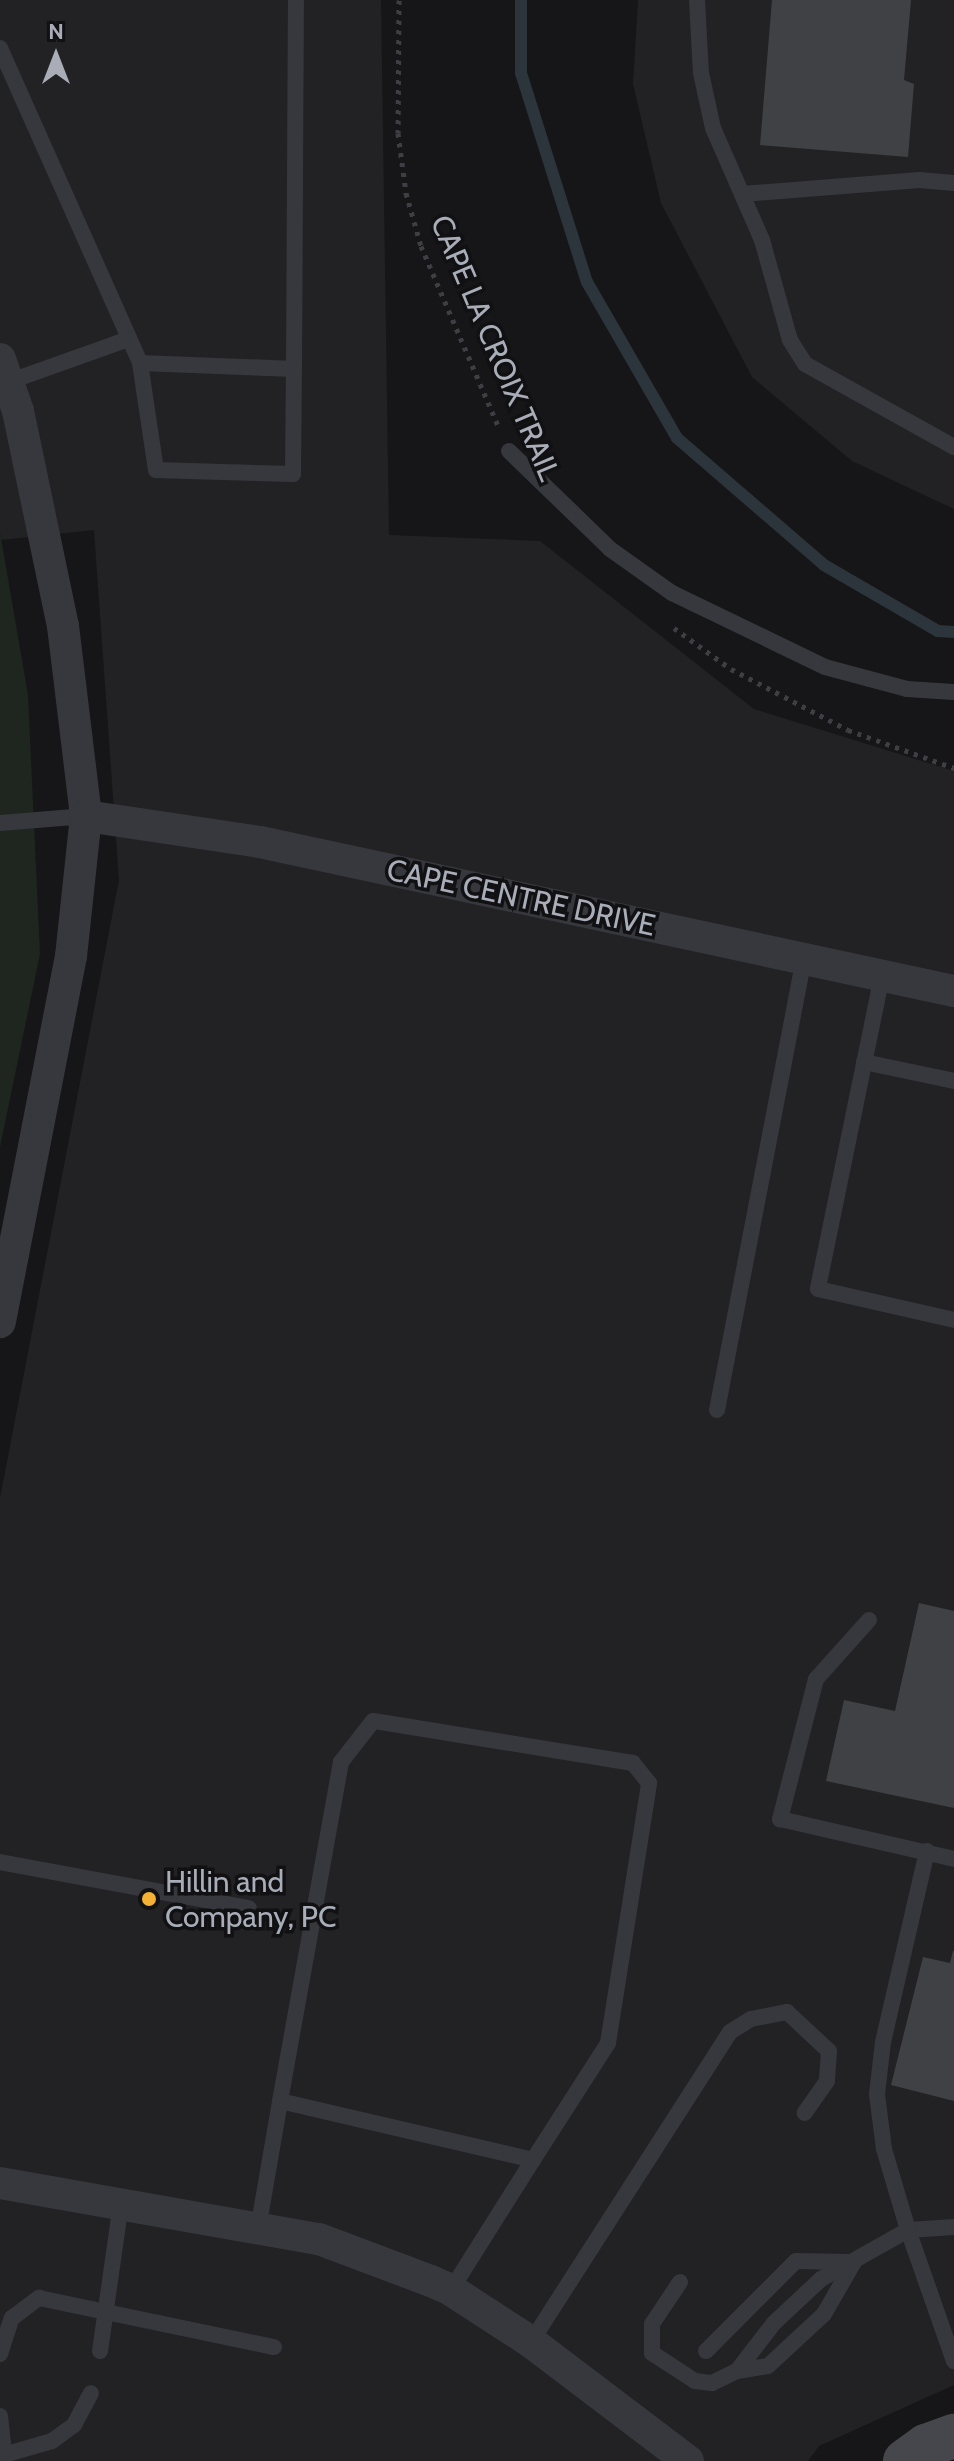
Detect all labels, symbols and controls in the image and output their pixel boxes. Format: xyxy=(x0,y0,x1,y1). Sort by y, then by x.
north arrow xyxy=(16,16,96,96)
text: N xyxy=(48,18,64,45)
street label: CAPE LA CROIX TRAIL xyxy=(423,210,567,486)
street label: CAPE CENTRE DRIVE xyxy=(383,852,659,944)
place label: Hillin and Company, PC xyxy=(165,1864,336,1934)
marker: Hillin and Company, PC xyxy=(140,1890,158,1908)

